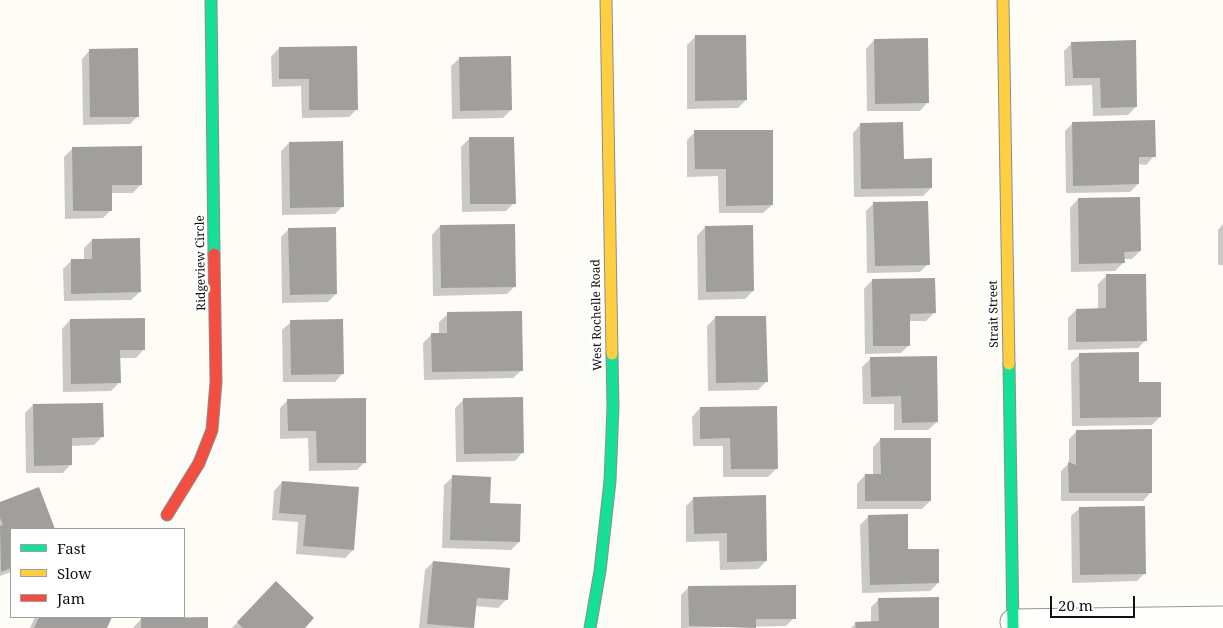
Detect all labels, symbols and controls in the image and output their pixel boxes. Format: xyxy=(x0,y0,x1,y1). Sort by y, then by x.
street label: Ridgeview Circle xyxy=(193,215,209,311)
street label: West Rochelle Road xyxy=(589,259,605,371)
street label: Strait Street xyxy=(986,280,1002,348)
legend xyxy=(10,528,185,618)
text: Fast xyxy=(57,538,86,558)
text: Slow xyxy=(57,563,91,583)
scale bar xyxy=(1053,586,1138,618)
text: Jam xyxy=(57,588,85,608)
text: 20 m xyxy=(1058,595,1093,615)

